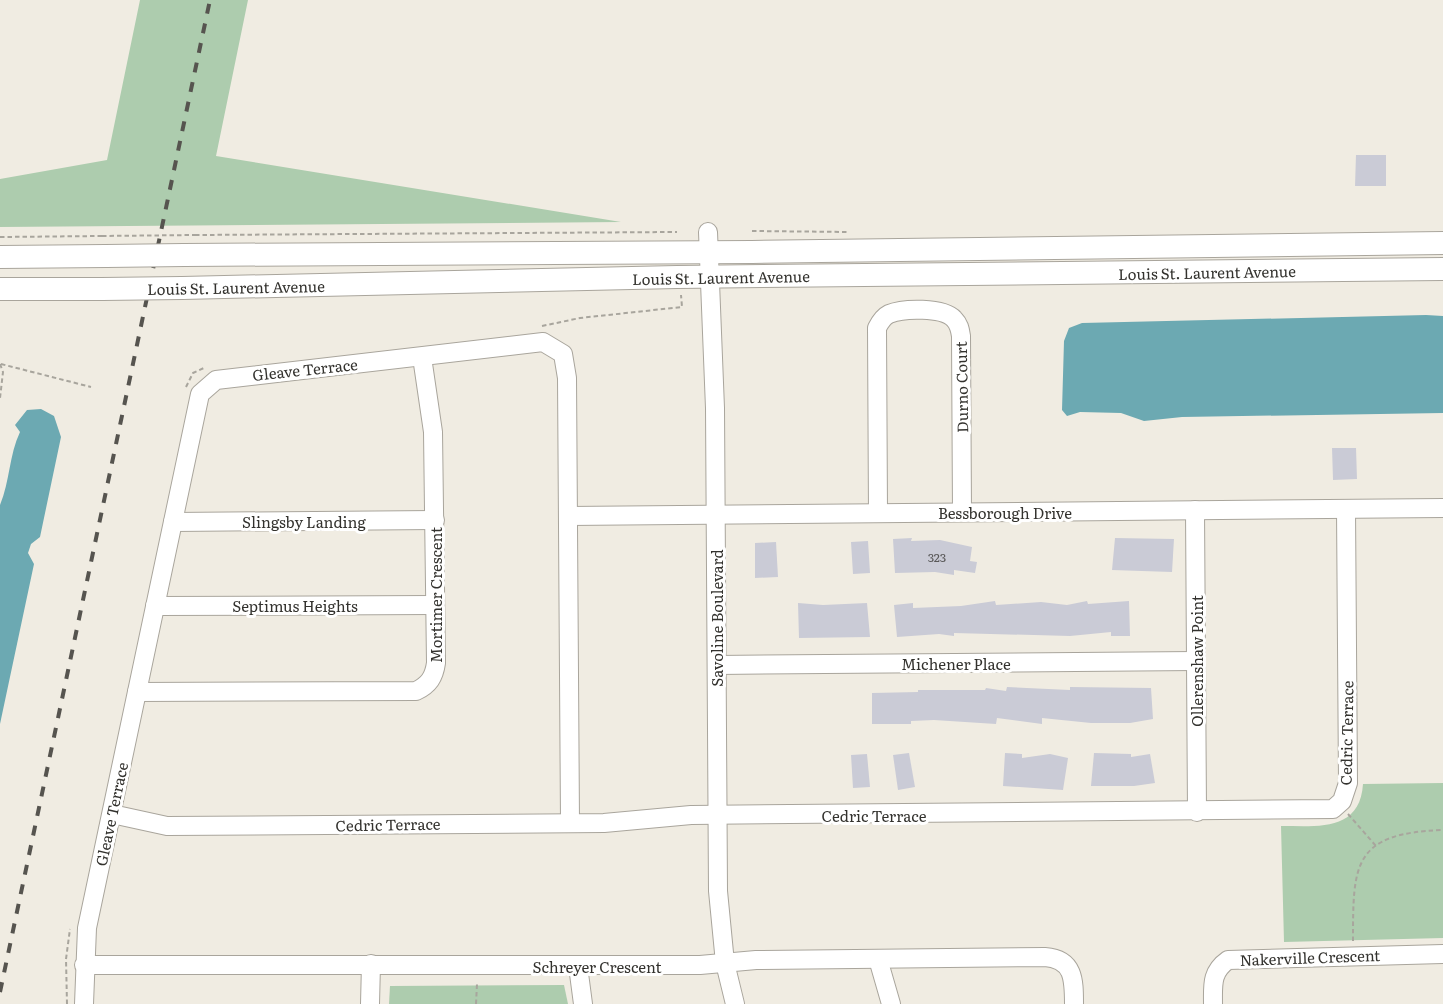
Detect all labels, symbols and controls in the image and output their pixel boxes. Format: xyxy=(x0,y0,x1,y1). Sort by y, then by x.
street label: Louis St. Laurent Avenue xyxy=(1118,259,1296,285)
street label: Louis St. Laurent Avenue xyxy=(632,264,810,290)
street label: Louis St. Laurent Avenue xyxy=(147,274,325,300)
street label: Durno Court xyxy=(949,341,973,433)
street label: Gleave Terrace xyxy=(251,352,359,386)
street label: Bessborough Drive xyxy=(938,501,1072,524)
street label: Slingsby Landing xyxy=(242,510,367,533)
street label: Mortimer Crescent xyxy=(424,527,447,663)
house number: 323 xyxy=(928,548,946,566)
street label: Savoline Boulevard xyxy=(705,549,728,687)
street label: Septimus Heights xyxy=(232,594,358,617)
street label: Ollerenshaw Point xyxy=(1185,595,1208,727)
street label: Michener Place xyxy=(901,652,1011,675)
street label: Cedric Terrace xyxy=(1334,680,1358,786)
street label: Gleave Terrace xyxy=(89,760,133,868)
street label: Cedric Terrace xyxy=(822,804,927,827)
street label: Cedric Terrace xyxy=(335,812,441,836)
street label: Nakerville Crescent xyxy=(1239,943,1381,971)
street label: Schreyer Crescent xyxy=(533,955,662,978)

